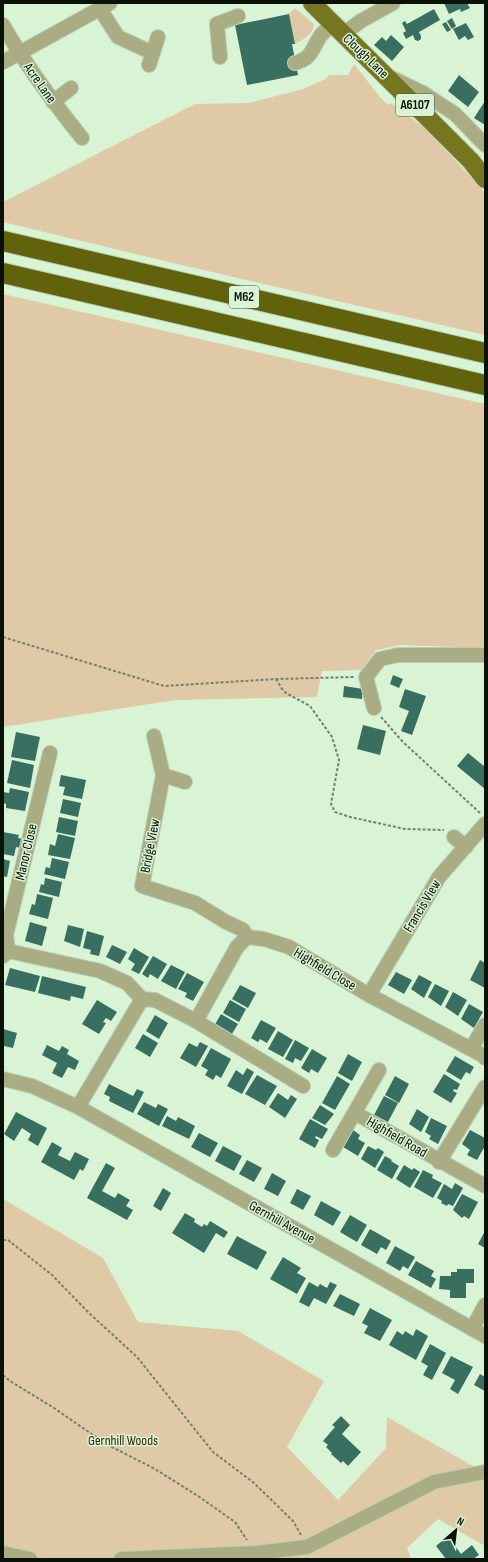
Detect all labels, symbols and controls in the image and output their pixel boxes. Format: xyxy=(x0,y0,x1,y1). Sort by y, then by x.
street label: Clough Lane xyxy=(340,30,392,82)
street label: Acre Lane xyxy=(19,59,60,107)
road number: A6107 xyxy=(396,94,434,116)
road number: M62 xyxy=(229,286,259,308)
street label: Bridge View xyxy=(136,818,164,874)
street label: Manor Close xyxy=(11,822,41,882)
street label: Francis View xyxy=(400,877,444,935)
street label: Highfield Close xyxy=(291,944,359,994)
street label: Highfield Road xyxy=(364,1113,430,1161)
street label: Gernhill Avenue xyxy=(246,1197,318,1247)
park label: Gernhill Woods xyxy=(88,1432,158,1449)
north arrow xyxy=(436,1510,476,1550)
text: N xyxy=(455,1514,466,1529)

